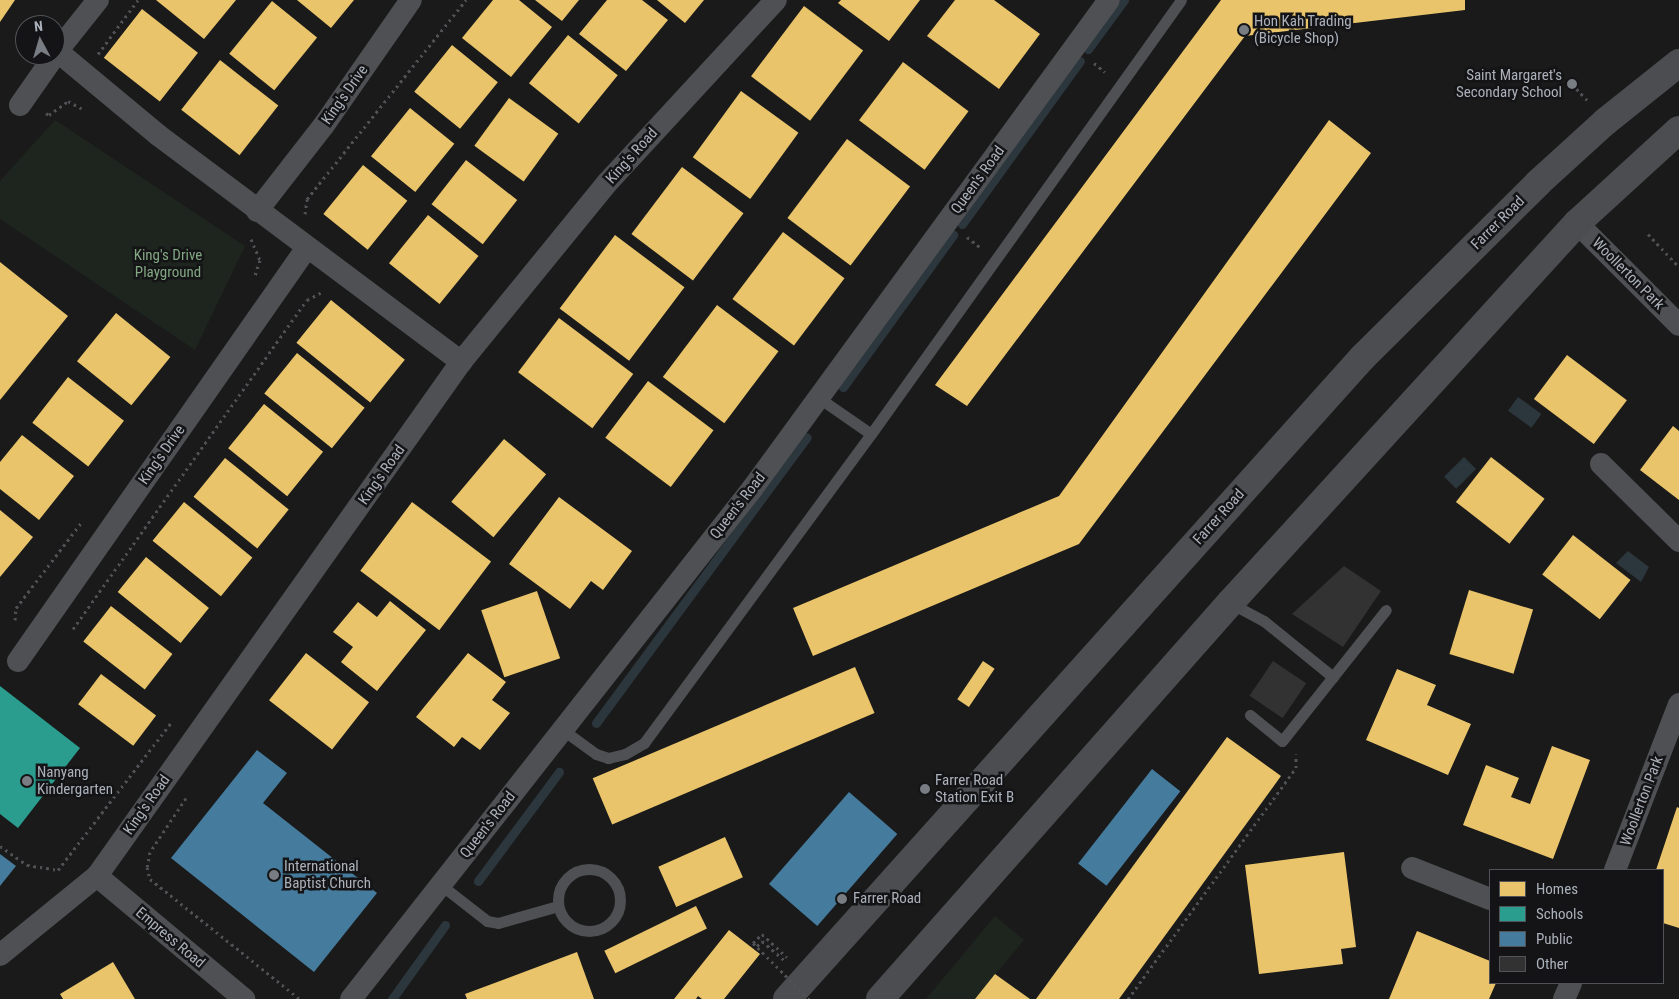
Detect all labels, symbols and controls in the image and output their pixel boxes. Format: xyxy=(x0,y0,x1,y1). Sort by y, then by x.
place label: Hon Kah Trading (Bicycle Shop) xyxy=(1254,12,1352,47)
north arrow xyxy=(15,15,65,65)
text: N xyxy=(33,18,44,34)
marker: Hon Kah Trading (Bicycle Shop) xyxy=(1238,24,1250,36)
street label: King's Drive xyxy=(318,62,372,128)
place label: Saint Margaret's Secondary School xyxy=(1456,66,1562,101)
marker: Saint Margaret's Secondary School xyxy=(1566,78,1578,90)
street label: King's Road xyxy=(602,124,662,188)
street label: Queen's Road xyxy=(947,143,1009,217)
street label: Farrer Road xyxy=(1467,192,1529,254)
street label: Woollerton Park xyxy=(1588,234,1668,314)
park label: King's Drive Playground xyxy=(134,246,202,281)
street label: King's Drive xyxy=(135,422,189,488)
street label: King's Road xyxy=(355,442,409,508)
street label: Queen's Road xyxy=(707,469,769,543)
street label: Farrer Road xyxy=(1189,486,1249,548)
street label: Woollerton Park xyxy=(1617,754,1667,848)
place label: Nanyang Kindergarten xyxy=(37,763,113,798)
place label: Farrer Road Station Exit B xyxy=(935,771,1014,806)
street label: King's Road xyxy=(120,772,174,838)
marker: Nanyang Kindergarten xyxy=(21,775,33,787)
marker: Farrer Road Station Exit B xyxy=(919,783,931,795)
street label: Queen's Road xyxy=(457,788,519,862)
place label: International Baptist Church xyxy=(284,857,371,892)
marker: International Baptist Church xyxy=(268,869,280,881)
legend xyxy=(1489,869,1664,984)
text: Homes xyxy=(1536,880,1578,898)
place label: Farrer Road xyxy=(853,890,921,908)
marker: Farrer Road xyxy=(835,892,849,906)
street label: Empress Road xyxy=(132,904,208,972)
text: Schools xyxy=(1536,905,1583,923)
text: Public xyxy=(1536,930,1573,948)
text: Other xyxy=(1536,955,1568,973)

